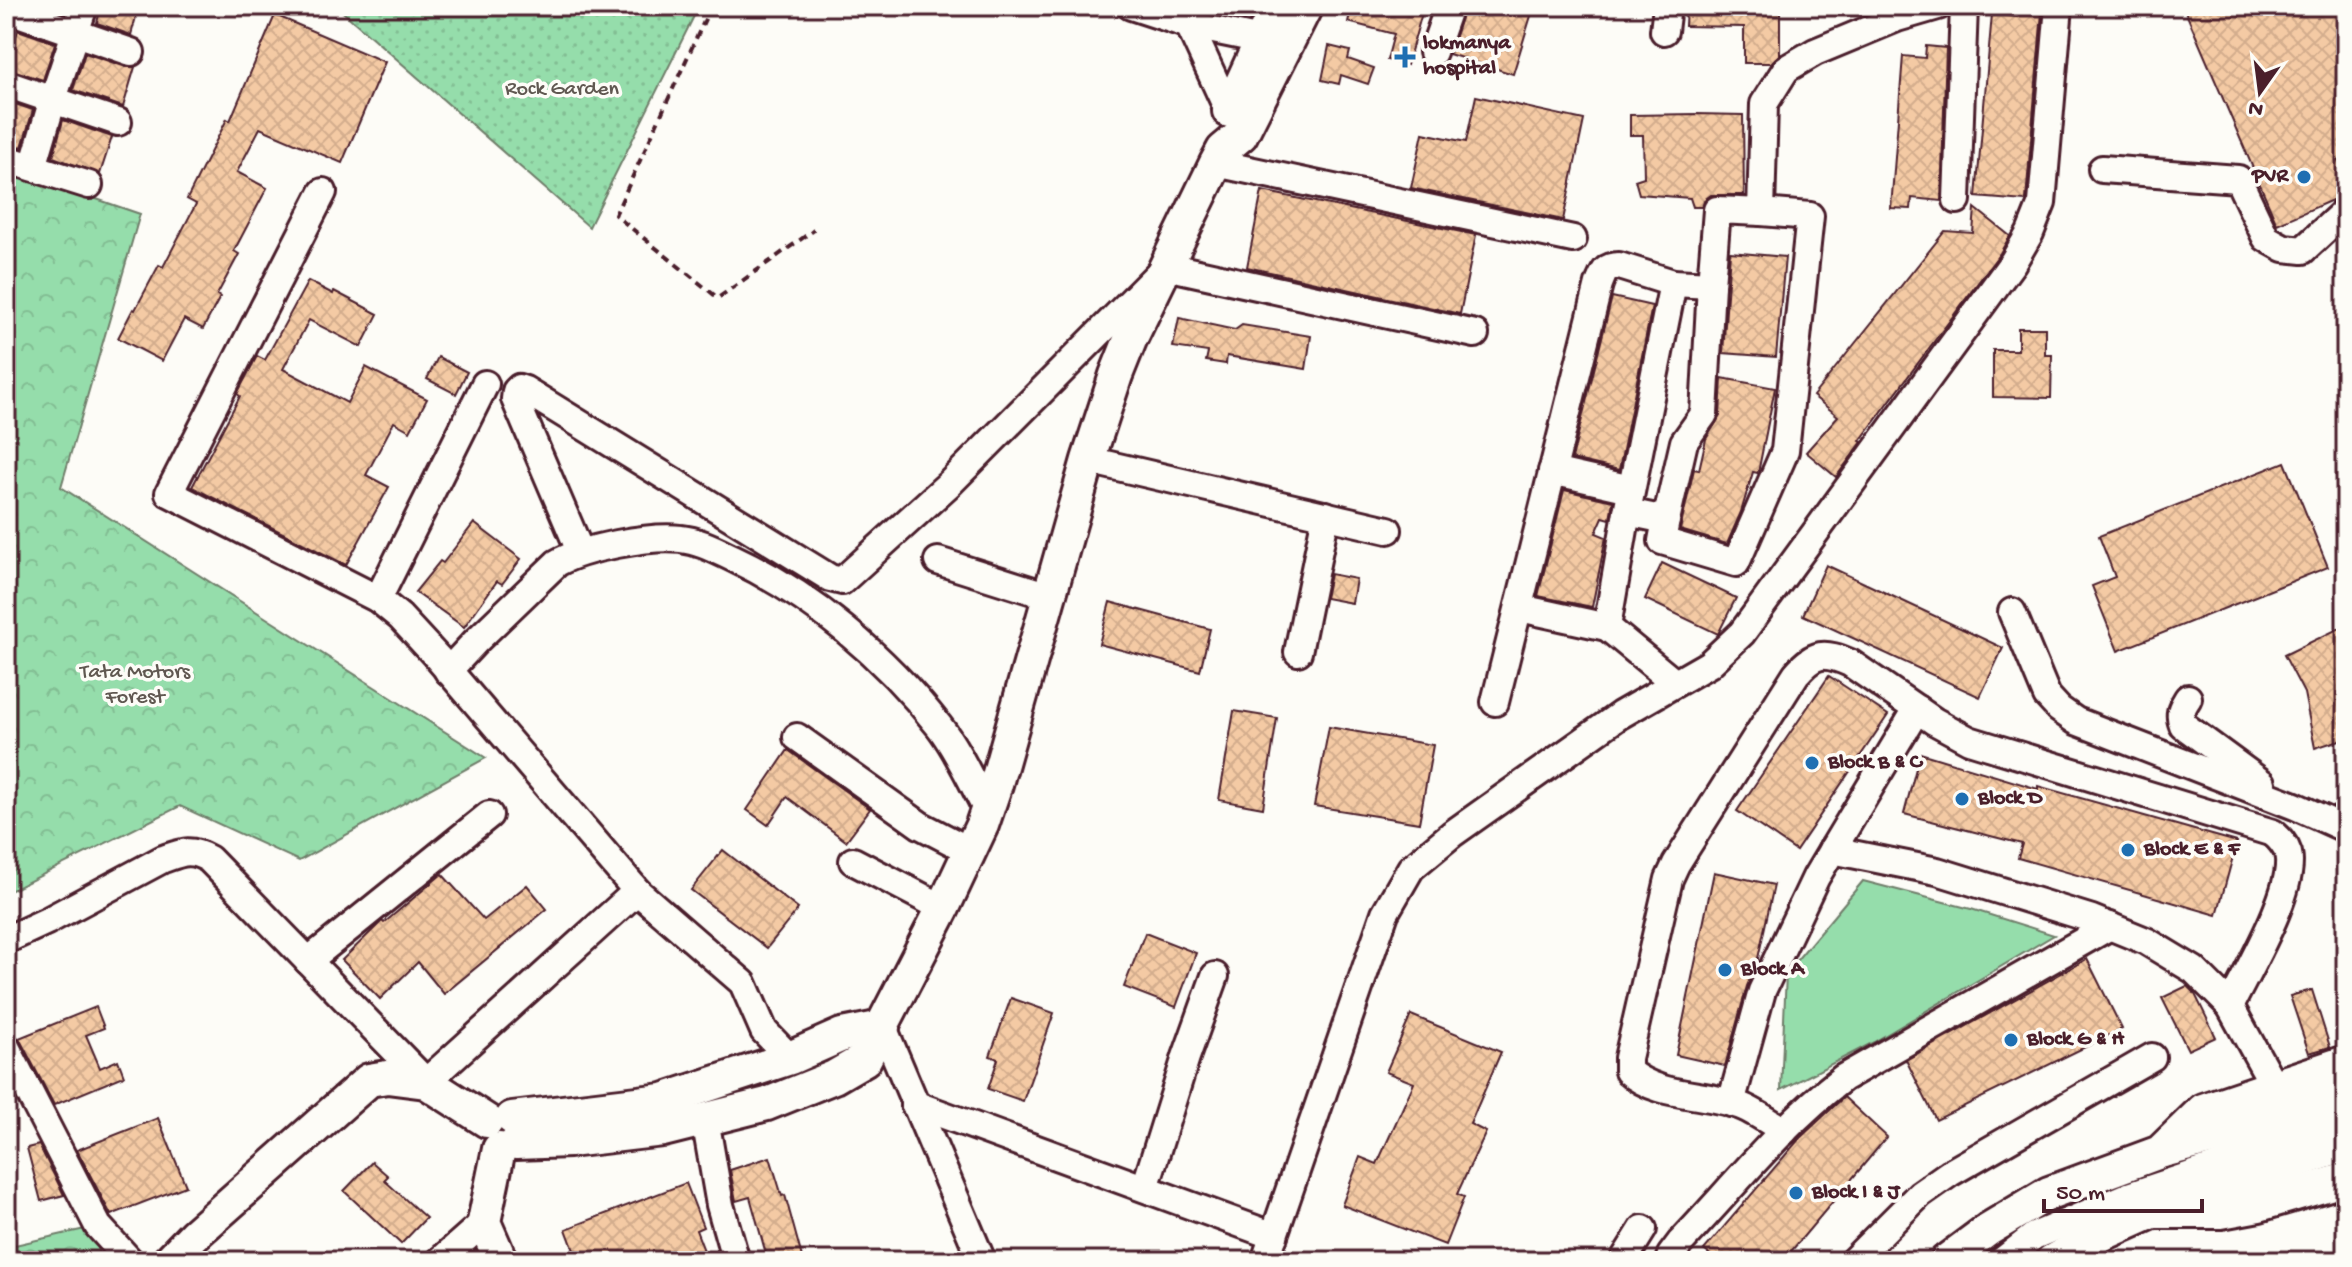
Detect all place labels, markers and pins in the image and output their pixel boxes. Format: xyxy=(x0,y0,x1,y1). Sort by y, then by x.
place label: lokmanya hospital xyxy=(1422,31,1512,82)
marker: lokmanya hospital xyxy=(1394,46,1416,68)
place label: PVR xyxy=(2251,164,2289,190)
marker: PVR xyxy=(2295,168,2313,186)
place label: Block B & C xyxy=(1827,750,1924,776)
marker: Block B & C xyxy=(1803,754,1821,772)
place label: Block D xyxy=(1977,786,2043,812)
marker: Block D xyxy=(1953,790,1971,808)
place label: Block E & F xyxy=(2143,837,2241,863)
marker: Block E & F xyxy=(2119,841,2137,859)
place label: Block A xyxy=(1740,957,1806,983)
marker: Block A xyxy=(1716,961,1734,979)
place label: Block G & H xyxy=(2026,1027,2125,1053)
marker: Block G & H xyxy=(2002,1031,2020,1049)
place label: Block I & J xyxy=(1811,1180,1901,1206)
marker: Block I & J xyxy=(1787,1184,1805,1202)

